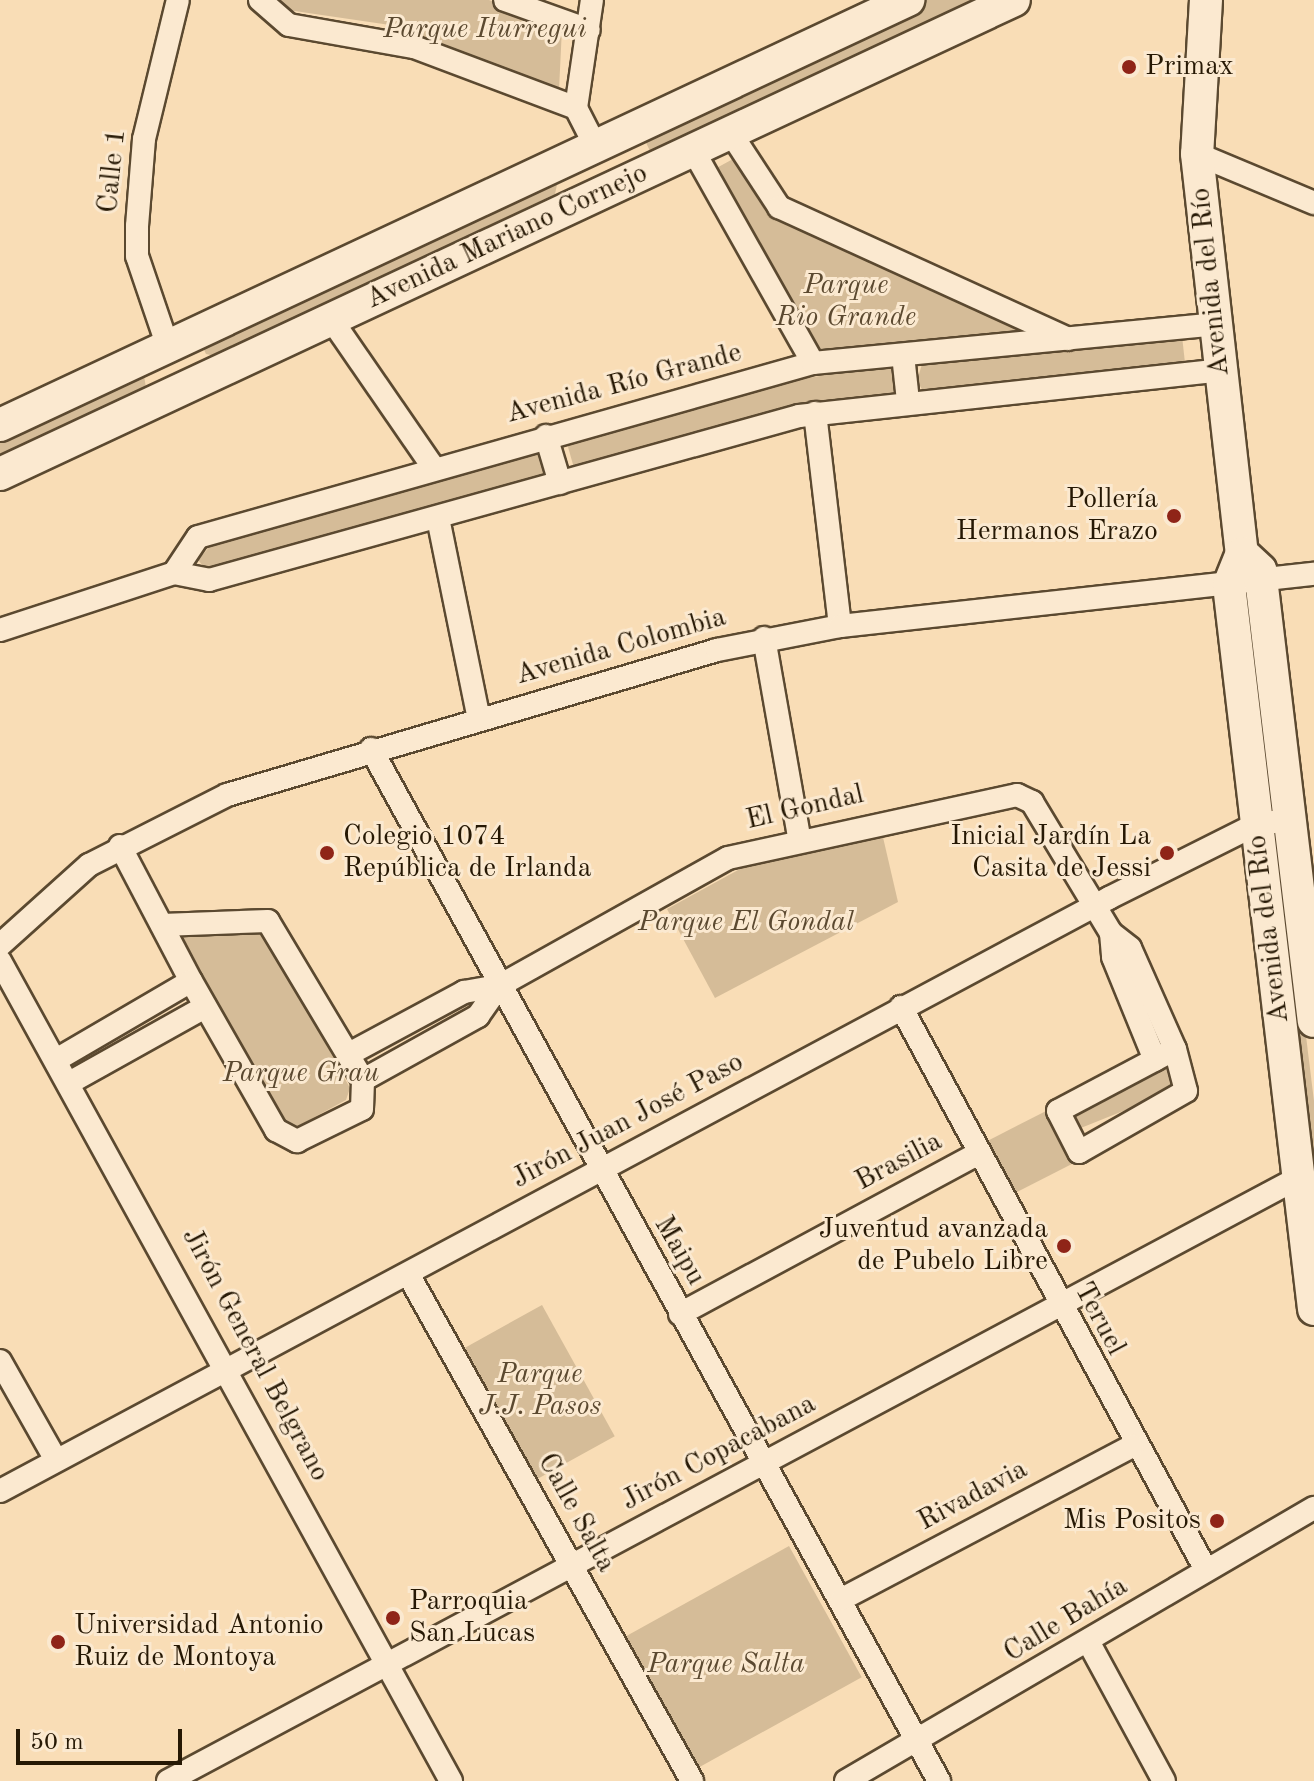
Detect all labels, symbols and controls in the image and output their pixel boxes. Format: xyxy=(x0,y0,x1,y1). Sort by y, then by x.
park label: Parque Iturregui xyxy=(383,13,587,47)
place label: Primax xyxy=(1145,50,1234,84)
marker: Primax xyxy=(1120,58,1138,76)
street label: Calle 1 xyxy=(92,127,134,215)
street label: Avenida Mariano Cornejo xyxy=(361,157,653,317)
street label: Avenida del Río xyxy=(1184,186,1238,378)
park label: Parque Rio Grande xyxy=(776,269,916,335)
street label: Avenida Río Grande xyxy=(503,336,745,432)
place label: Pollería Hermanos Erazo xyxy=(956,483,1158,549)
marker: Pollería Hermanos Erazo xyxy=(1165,507,1183,525)
street label: Avenida Colombia xyxy=(512,601,730,693)
street label: El Gondal xyxy=(743,778,867,838)
place label: Colegio 1074 República de Irlanda xyxy=(343,820,592,886)
place label: Inicial Jardín La Casita de Jessi xyxy=(950,820,1151,886)
street label: Avenida del Río xyxy=(1241,833,1297,1025)
marker: Colegio 1074 República de Irlanda xyxy=(318,844,336,862)
marker: Inicial Jardín La Casita de Jessi xyxy=(1158,844,1176,862)
park label: Parque El Gondal xyxy=(638,906,854,940)
street label: Jirón Juan José Paso xyxy=(506,1046,750,1196)
park label: Parque Grau xyxy=(223,1057,379,1091)
street label: Brasilia xyxy=(850,1125,948,1199)
street label: Maipu xyxy=(646,1210,712,1292)
place label: Juventud avanzada de Pubelo Libre xyxy=(819,1213,1048,1279)
street label: Jirón General Belgrano xyxy=(174,1223,336,1487)
marker: Juventud avanzada de Pubelo Libre xyxy=(1055,1237,1073,1255)
street label: Teruel xyxy=(1066,1277,1132,1361)
park label: Parque J.J. Pasos xyxy=(479,1358,601,1424)
street label: Jirón Copacabana xyxy=(616,1388,822,1518)
street label: Calle Salta xyxy=(530,1448,622,1578)
street label: Rivadavia xyxy=(913,1453,1033,1539)
place label: Mis Positos xyxy=(1063,1504,1201,1538)
marker: Mis Positos xyxy=(1208,1512,1226,1530)
street label: Calle Bahía xyxy=(998,1570,1134,1670)
place label: Parroquia San Lucas xyxy=(409,1585,535,1651)
place label: Universidad Antonio Ruiz de Montoya xyxy=(74,1609,324,1675)
marker: Parroquia San Lucas xyxy=(384,1609,402,1627)
marker: Universidad Antonio Ruiz de Montoya xyxy=(49,1633,67,1651)
park label: Parque Salta xyxy=(647,1648,805,1682)
scale bar xyxy=(20,1713,186,1763)
text: 50 m xyxy=(30,1731,84,1755)

